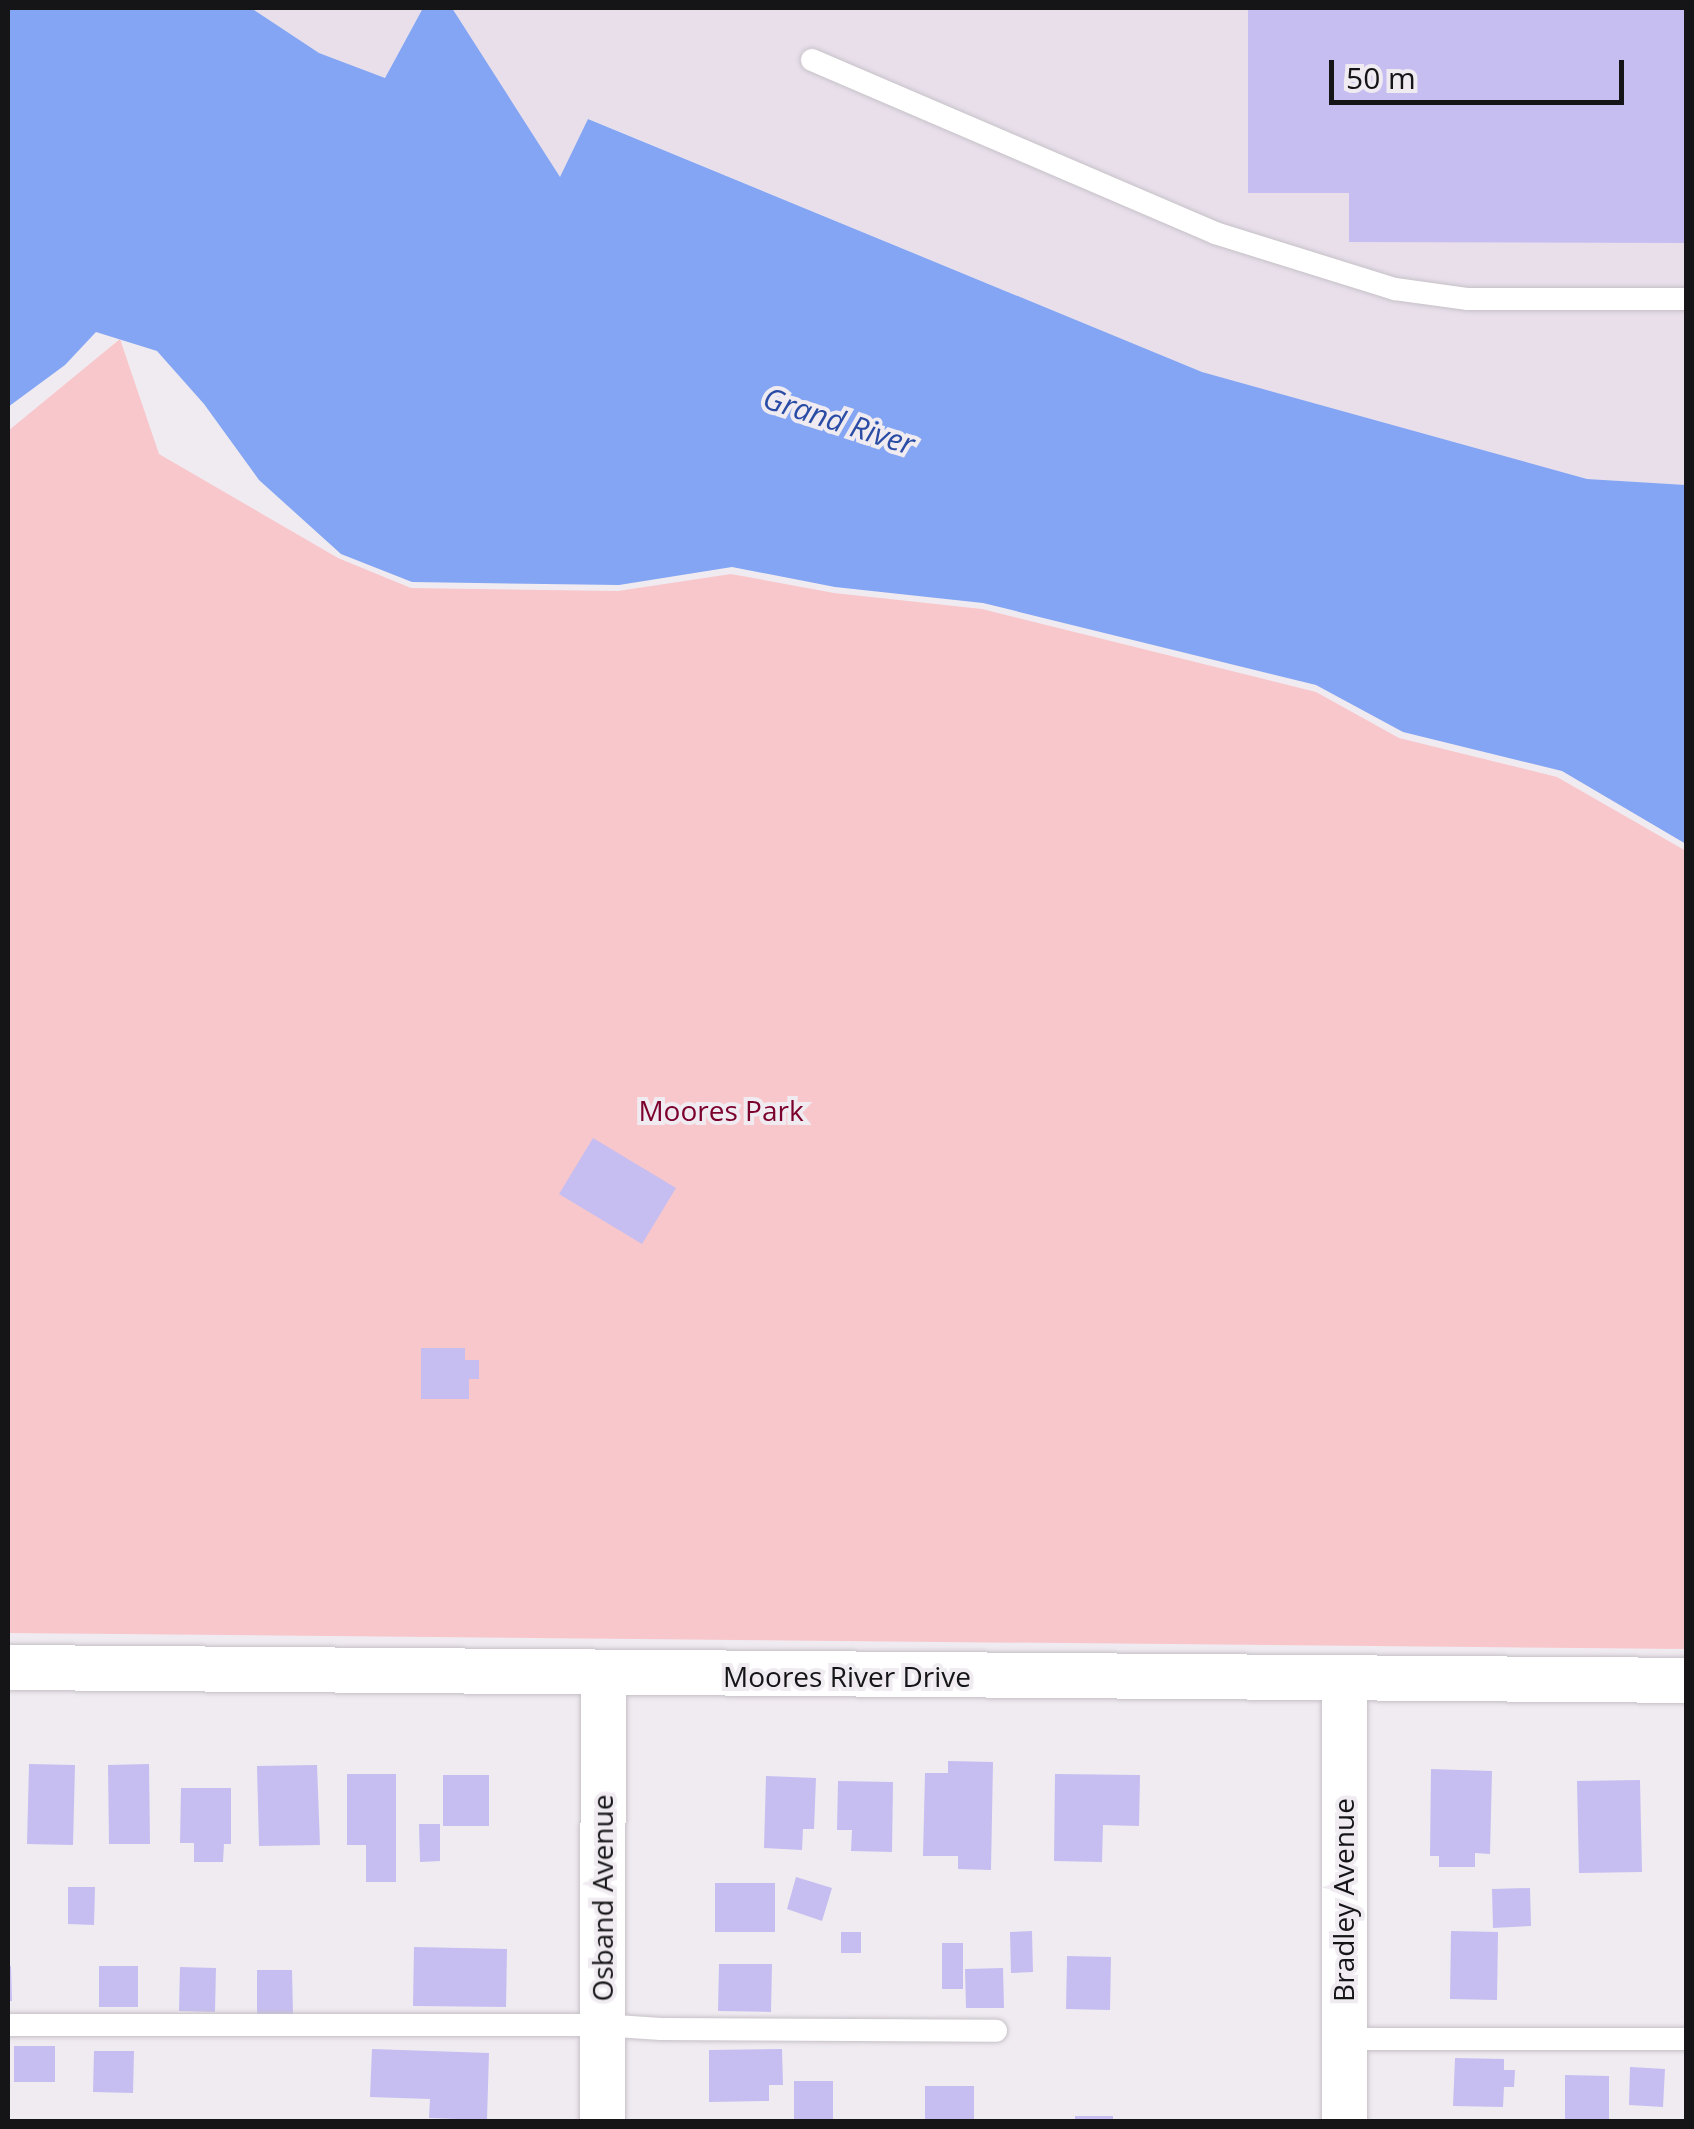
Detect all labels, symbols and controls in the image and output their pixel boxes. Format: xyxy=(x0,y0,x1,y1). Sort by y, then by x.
scale bar xyxy=(1334,40,1629,102)
text: 50 m xyxy=(1346,57,1416,98)
water label: Grand River xyxy=(759,380,919,462)
park label: Moores Park xyxy=(638,1093,804,1127)
street label: Moores River Drive xyxy=(723,1659,971,1693)
street label: Osband Avenue xyxy=(585,1795,619,2001)
street label: Bradley Avenue xyxy=(1326,1798,1360,2002)

